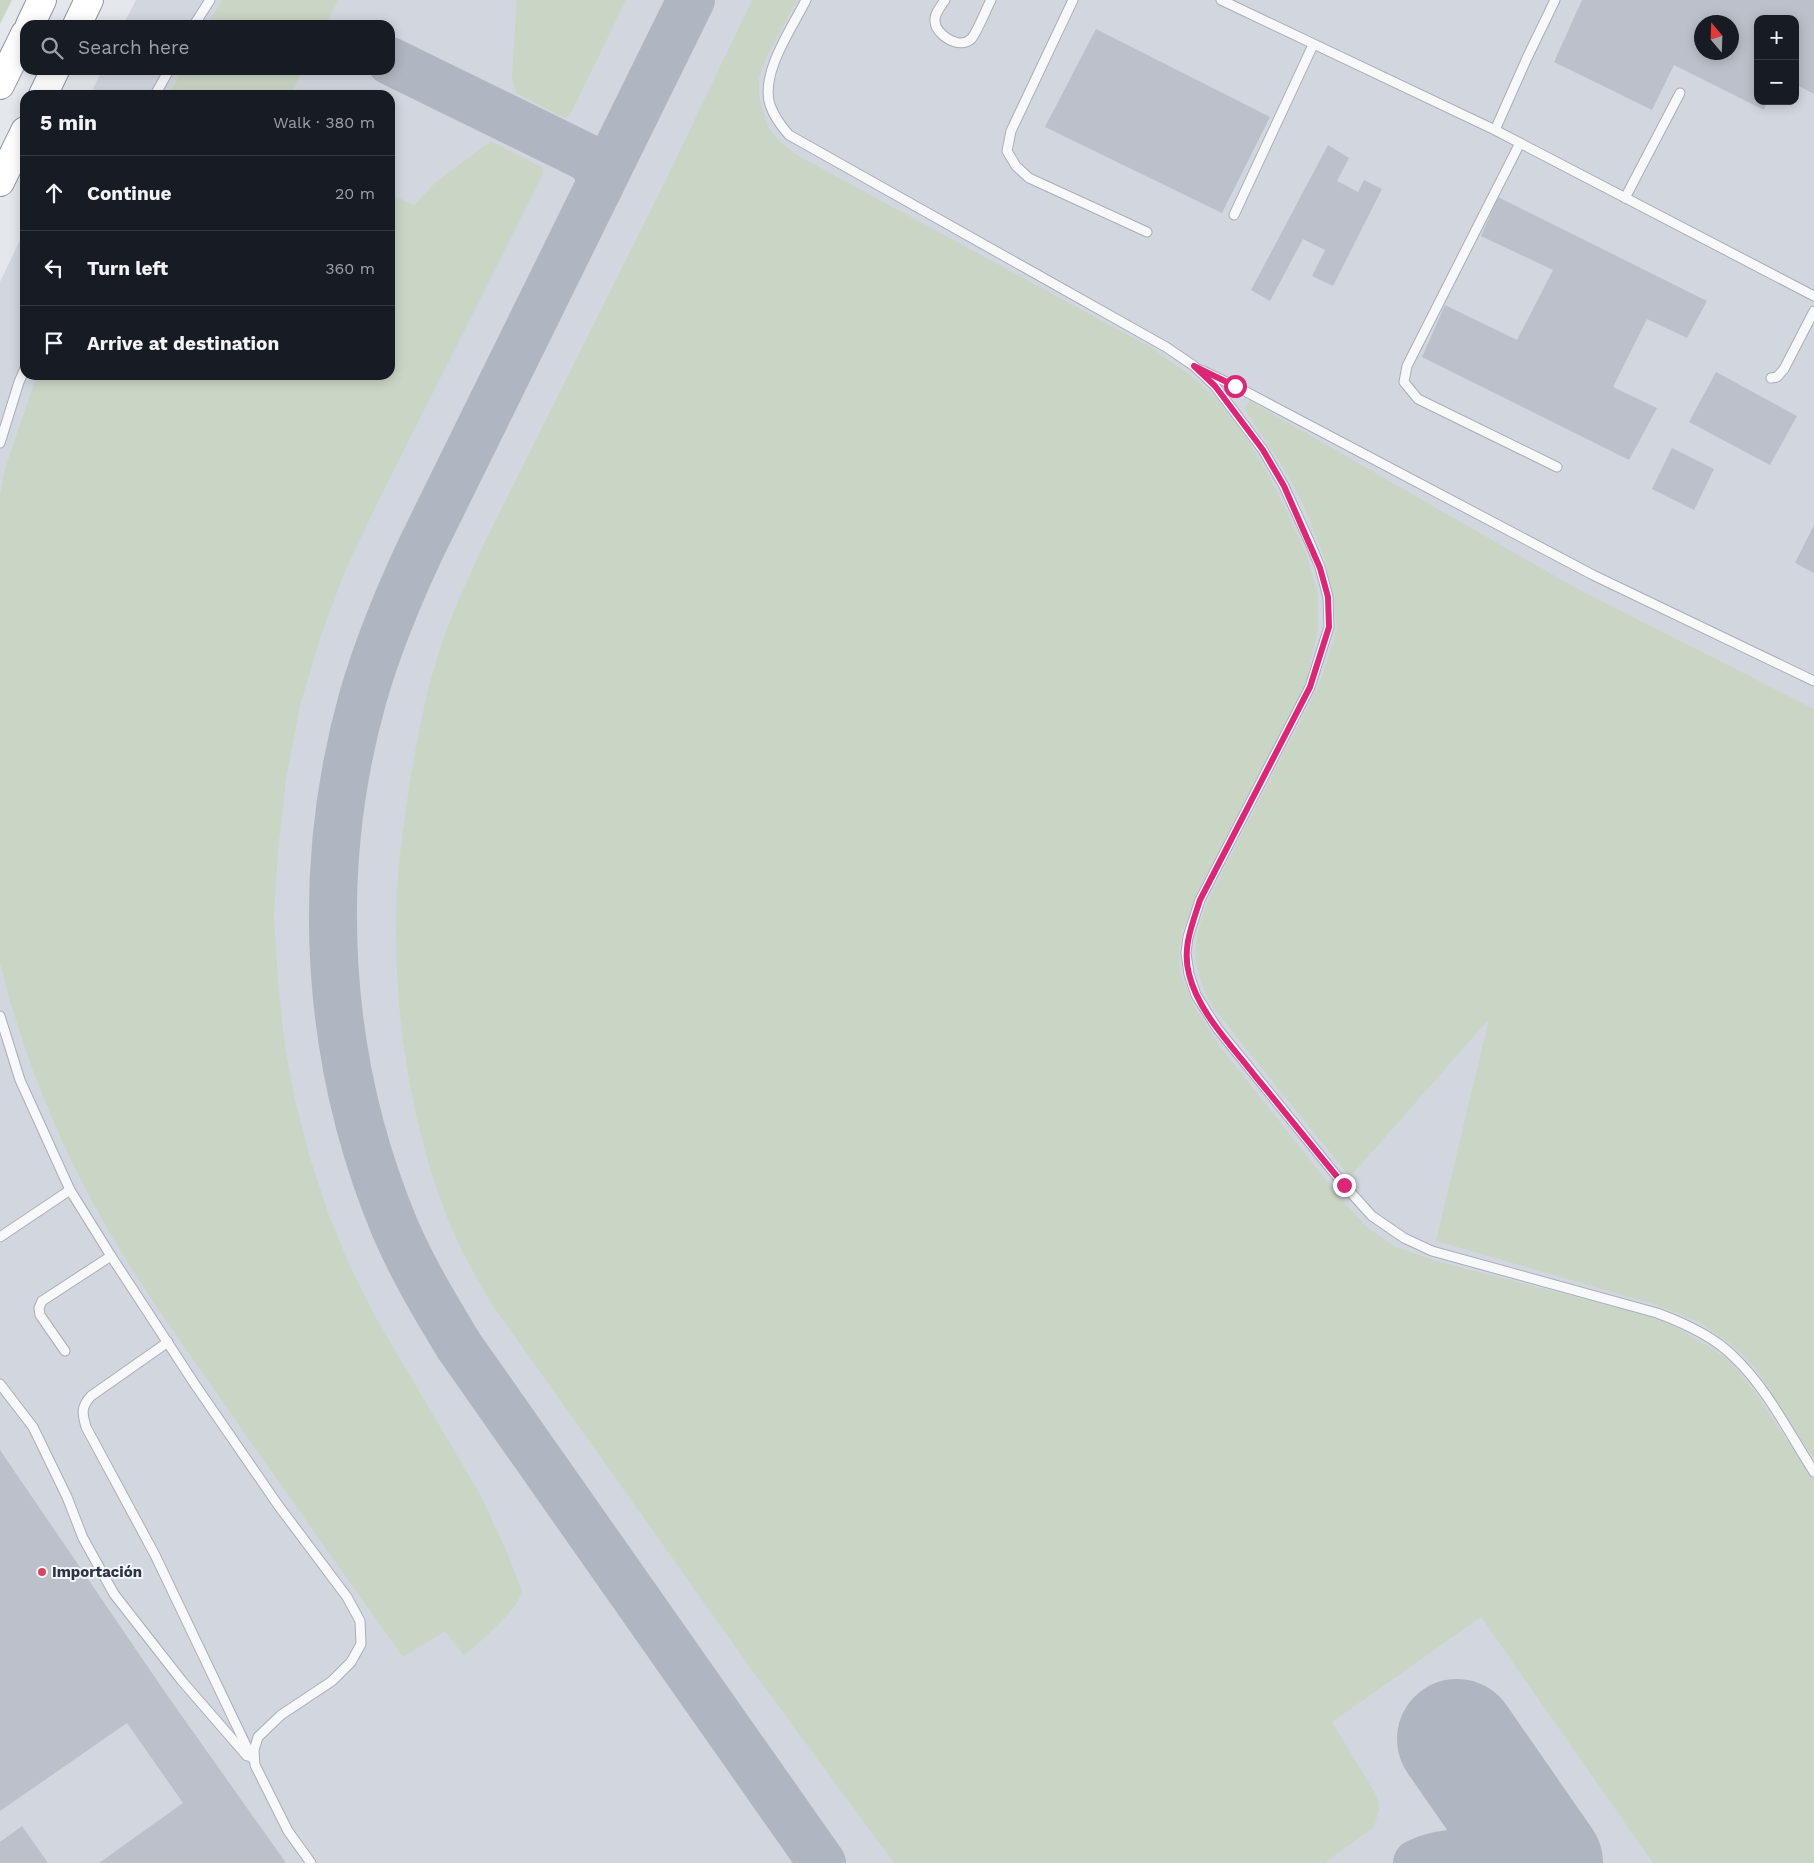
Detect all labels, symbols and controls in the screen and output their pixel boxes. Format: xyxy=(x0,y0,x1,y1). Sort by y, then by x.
north arrow xyxy=(1694,15,1739,60)
map controls xyxy=(1754,15,1799,105)
button: + xyxy=(1754,15,1799,60)
search box xyxy=(20,20,395,75)
icon: search xyxy=(38,34,66,62)
text: Search here xyxy=(78,36,189,59)
button: − xyxy=(1754,60,1799,105)
text: 5 min xyxy=(40,110,97,135)
text: Walk · 380 m xyxy=(273,113,375,132)
icon: ahead xyxy=(40,179,68,207)
text: Continue xyxy=(87,182,171,205)
text: 20 m xyxy=(335,184,375,203)
icon: left xyxy=(40,254,68,282)
text: Turn left xyxy=(87,257,168,280)
text: 360 m xyxy=(325,259,375,278)
icon: arrive xyxy=(40,329,68,357)
text: Arrive at destination xyxy=(87,332,279,355)
route start xyxy=(1224,375,1247,398)
route end xyxy=(1333,1174,1356,1197)
place label: Importación xyxy=(52,1563,142,1581)
marker: Importación xyxy=(36,1566,48,1578)

